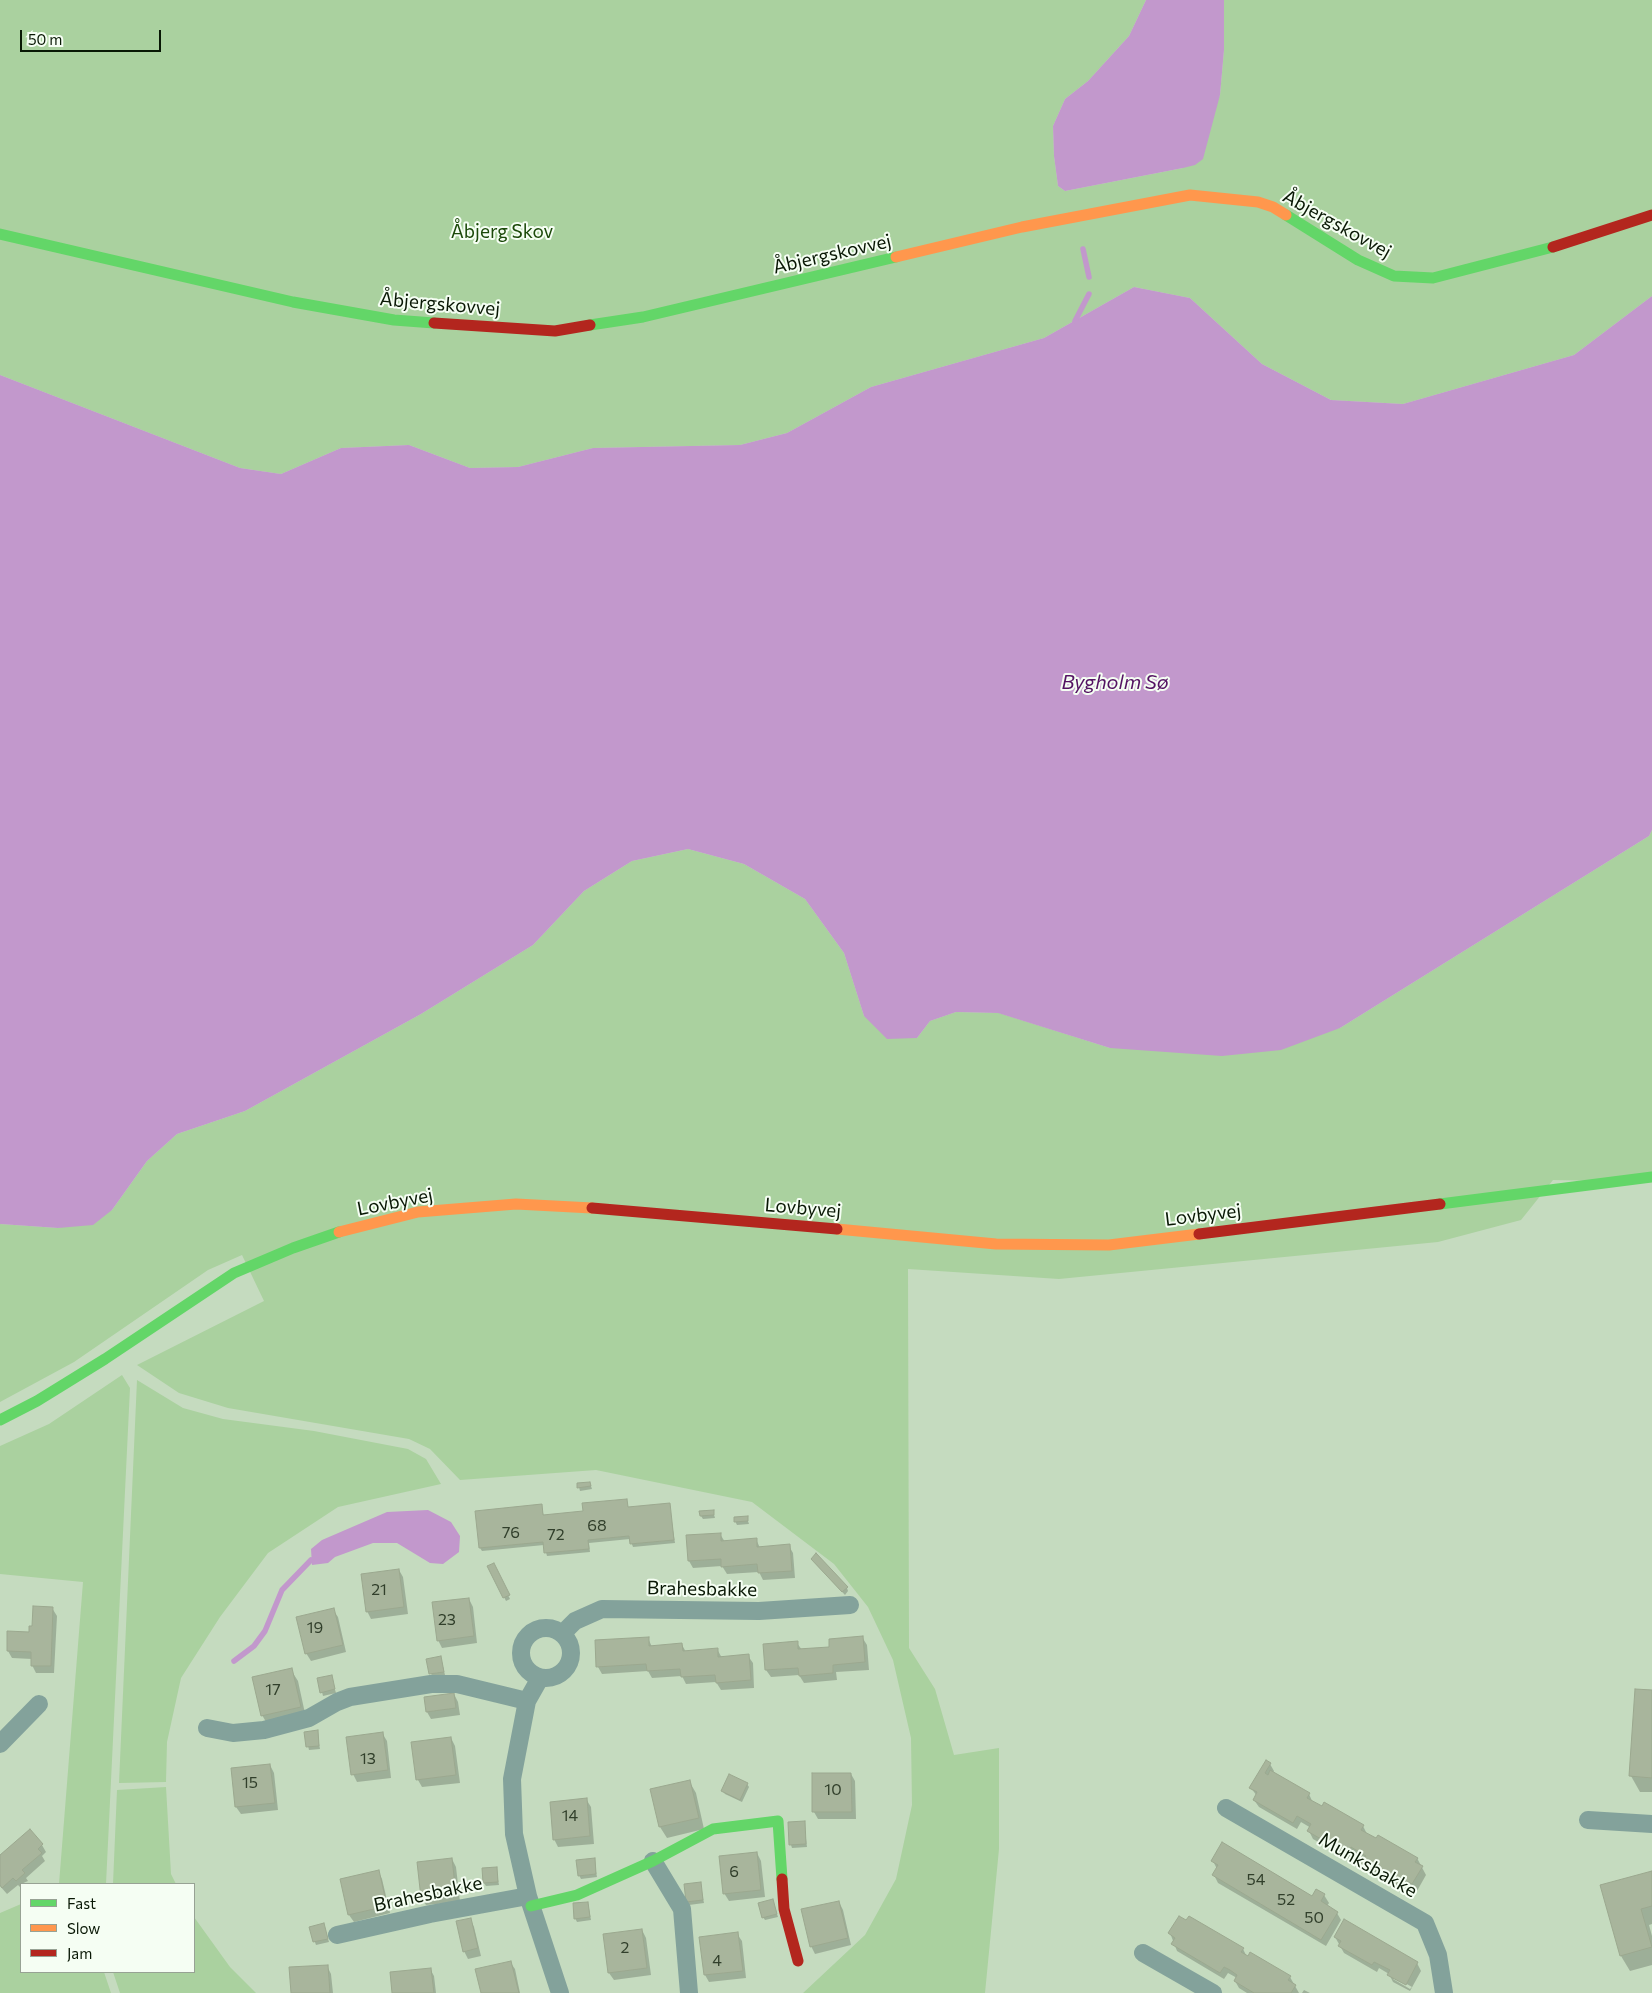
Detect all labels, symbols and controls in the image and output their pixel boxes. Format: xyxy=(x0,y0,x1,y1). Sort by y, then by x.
scale bar xyxy=(22,20,164,52)
text: 50 m xyxy=(28,30,62,48)
street label: Åbjergskovvej xyxy=(1279,185,1395,263)
park label: Åbjerg Skov xyxy=(451,221,553,243)
street label: Åbjergskovvej xyxy=(771,229,893,279)
street label: Åbjergskovvej xyxy=(379,287,501,321)
water label: Bygholm Sø xyxy=(1061,670,1169,694)
street label: Lovbyvej xyxy=(355,1183,435,1221)
street label: Lovbyvej xyxy=(764,1193,842,1223)
street label: Lovbyvej xyxy=(1164,1199,1242,1231)
house number: 68 xyxy=(587,1516,607,1536)
house number: 76 xyxy=(502,1523,520,1543)
house number: 72 xyxy=(547,1525,565,1545)
street label: Brahesbakke xyxy=(647,1577,757,1601)
house number: 21 xyxy=(371,1580,387,1600)
house number: 23 xyxy=(438,1610,456,1630)
house number: 19 xyxy=(307,1618,323,1638)
house number: 17 xyxy=(265,1680,281,1700)
house number: 13 xyxy=(360,1749,376,1769)
house number: 15 xyxy=(242,1773,258,1793)
house number: 10 xyxy=(824,1780,842,1800)
house number: 14 xyxy=(562,1806,578,1826)
street label: Munksbakke xyxy=(1315,1828,1421,1902)
house number: 6 xyxy=(729,1862,739,1882)
house number: 54 xyxy=(1247,1870,1265,1890)
street label: Brahesbakke xyxy=(372,1871,484,1917)
legend xyxy=(20,1883,195,1973)
house number: 52 xyxy=(1277,1890,1295,1910)
text: Fast xyxy=(67,1894,96,1912)
house number: 50 xyxy=(1304,1908,1324,1928)
text: Slow xyxy=(67,1919,100,1937)
house number: 2 xyxy=(621,1938,629,1958)
text: Jam xyxy=(67,1944,92,1962)
house number: 4 xyxy=(712,1951,722,1971)

